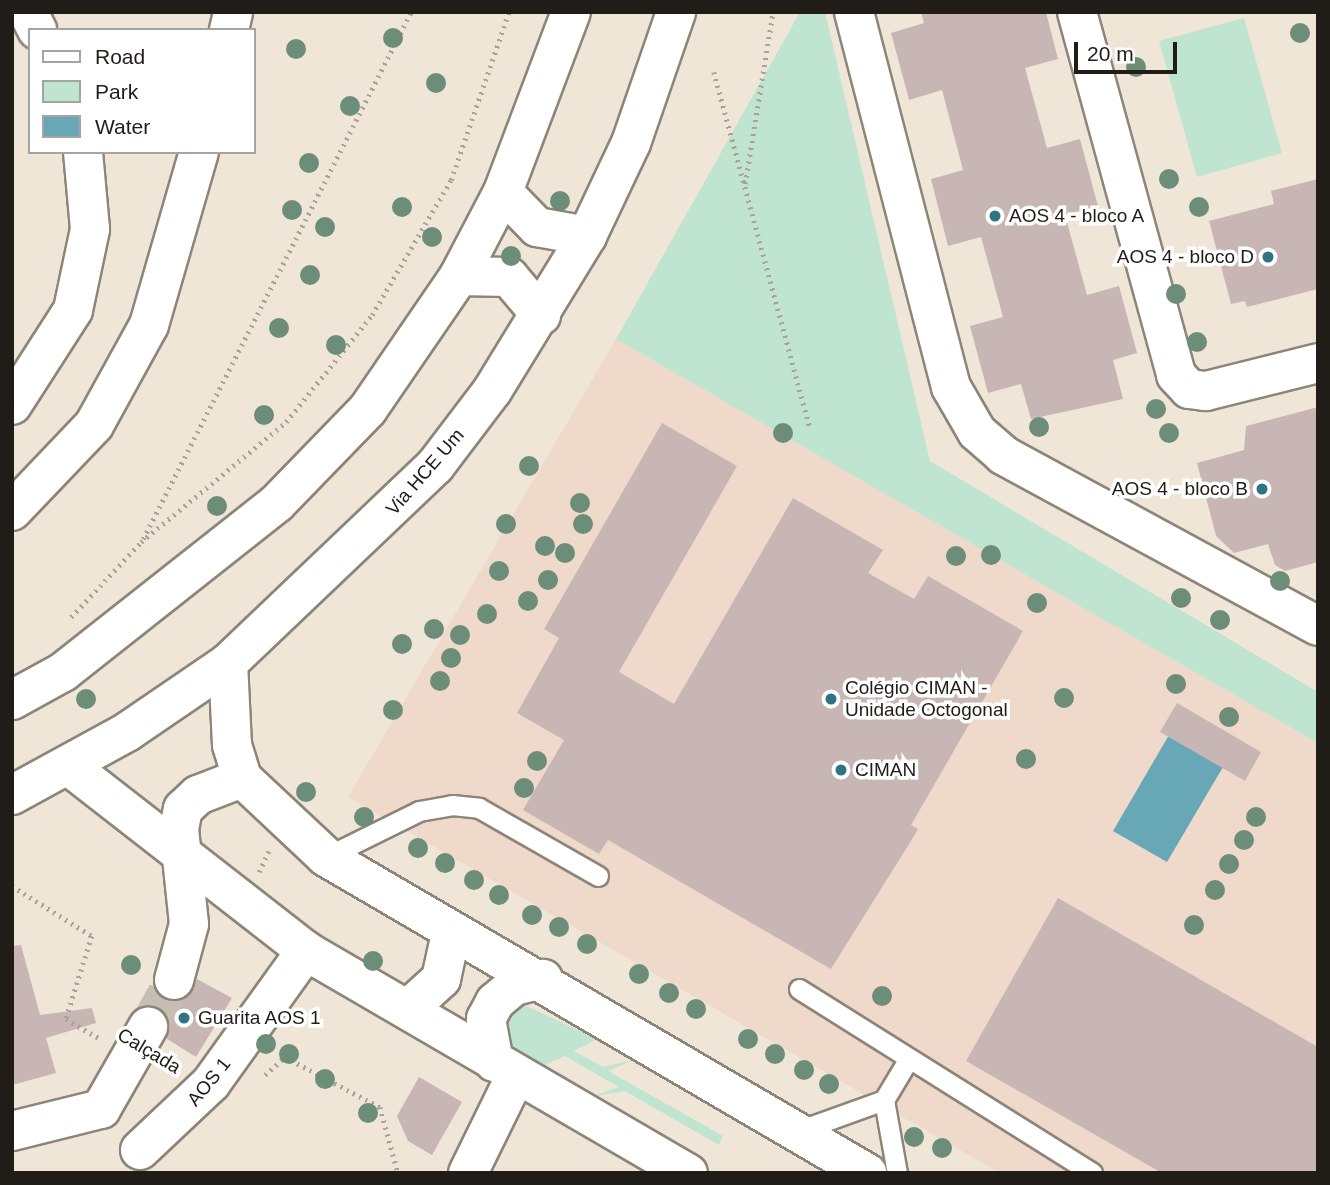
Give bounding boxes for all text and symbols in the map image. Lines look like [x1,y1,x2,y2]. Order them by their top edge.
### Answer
legend [28,28,256,154]
scale bar [1078,28,1181,72]
text: 20 m [1087,42,1134,65]
text: Road [95,45,145,68]
text: Park [95,80,138,103]
text: Water [95,115,150,138]
place label: AOS 4 - bloco A [1009,205,1145,227]
marker: AOS 4 - bloco A [987,208,1003,224]
place label: AOS 4 - bloco D [1117,246,1254,268]
marker: AOS 4 - bloco D [1260,249,1276,265]
street label: Via HCE Um [381,424,469,520]
place label: AOS 4 - bloco B [1112,478,1248,500]
marker: AOS 4 - bloco B [1254,481,1270,497]
place label: Colégio CIMAN - Unidade Octogonal [845,677,1008,721]
marker: Colégio CIMAN - Unidade Octogonal [823,691,839,707]
place label: CIMAN [855,759,916,781]
marker: CIMAN [833,762,849,778]
place label: Guarita AOS 1 [198,1007,322,1029]
marker: Guarita AOS 1 [176,1010,192,1026]
street label: Calçada [113,1023,185,1079]
street label: AOS 1 [183,1053,235,1111]

